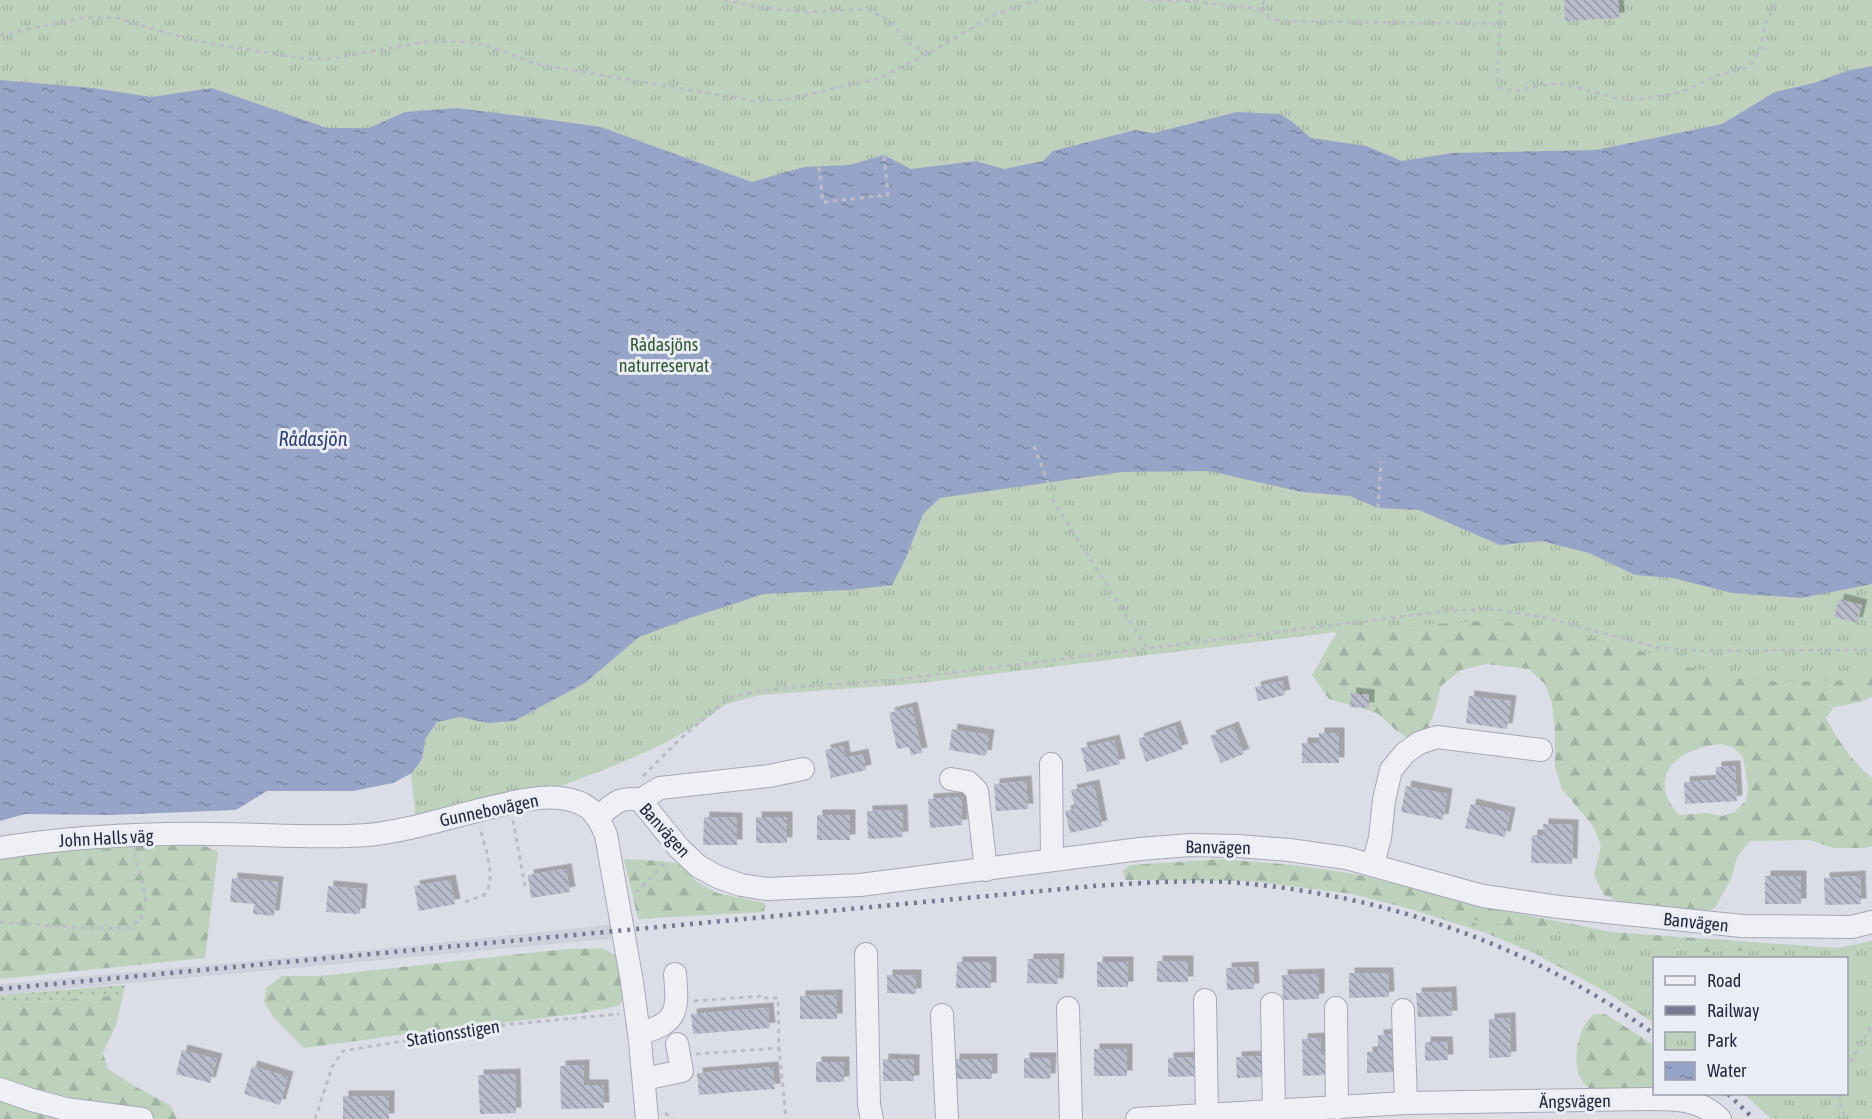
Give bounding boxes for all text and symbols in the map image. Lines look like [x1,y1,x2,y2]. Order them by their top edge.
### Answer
park label: Rådasjöns naturreservat [619,334,709,376]
water label: Rådasjön [279,427,348,450]
street label: Gunnebovägen [438,789,540,831]
street label: Banvägen [635,799,695,861]
street label: John Halls väg [58,825,154,851]
street label: Banvägen [1185,836,1251,858]
street label: Banvägen [1662,908,1730,936]
legend [1653,957,1848,1095]
text: Road [1707,970,1741,991]
text: Railway [1707,1000,1759,1021]
street label: Stationsstigen [405,1015,501,1051]
text: Park [1707,1030,1737,1051]
text: Water [1707,1060,1747,1081]
street label: Ängsvägen [1539,1090,1611,1112]

